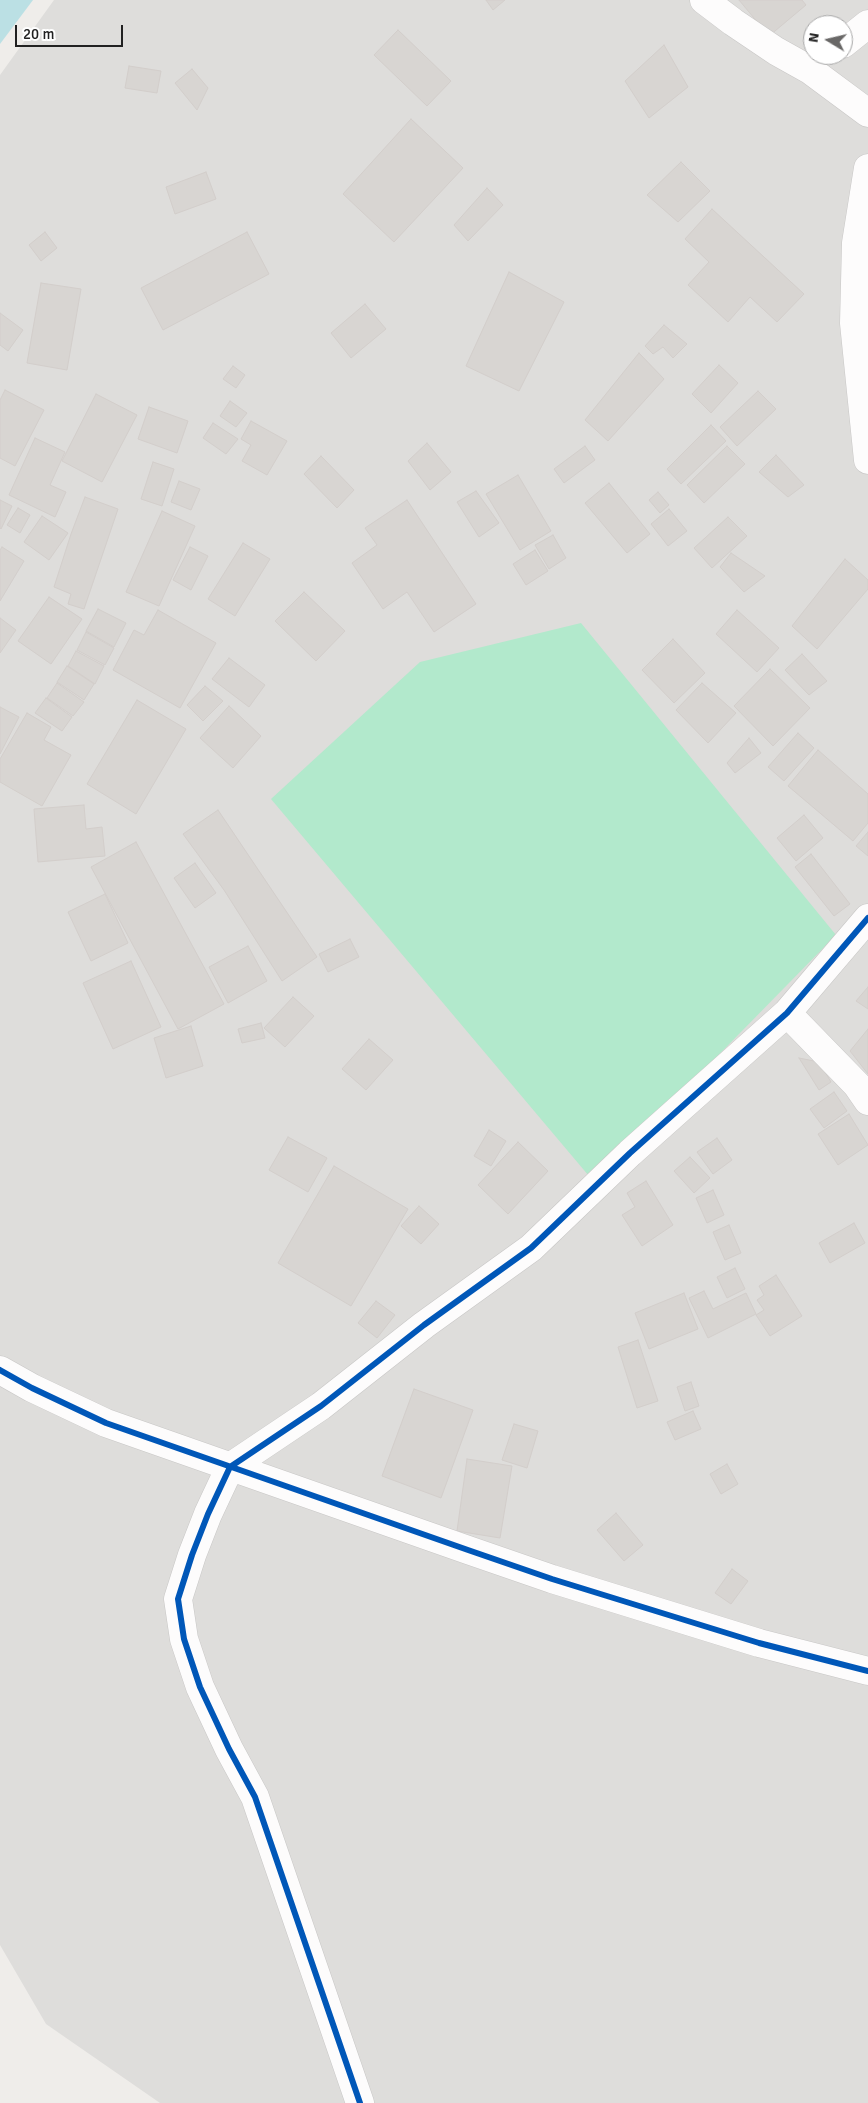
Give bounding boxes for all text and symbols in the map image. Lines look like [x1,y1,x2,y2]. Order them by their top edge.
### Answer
scale bar [18,15,125,47]
north arrow [803,15,853,65]
text: 20 m [23,25,54,43]
text: N [805,32,823,44]

